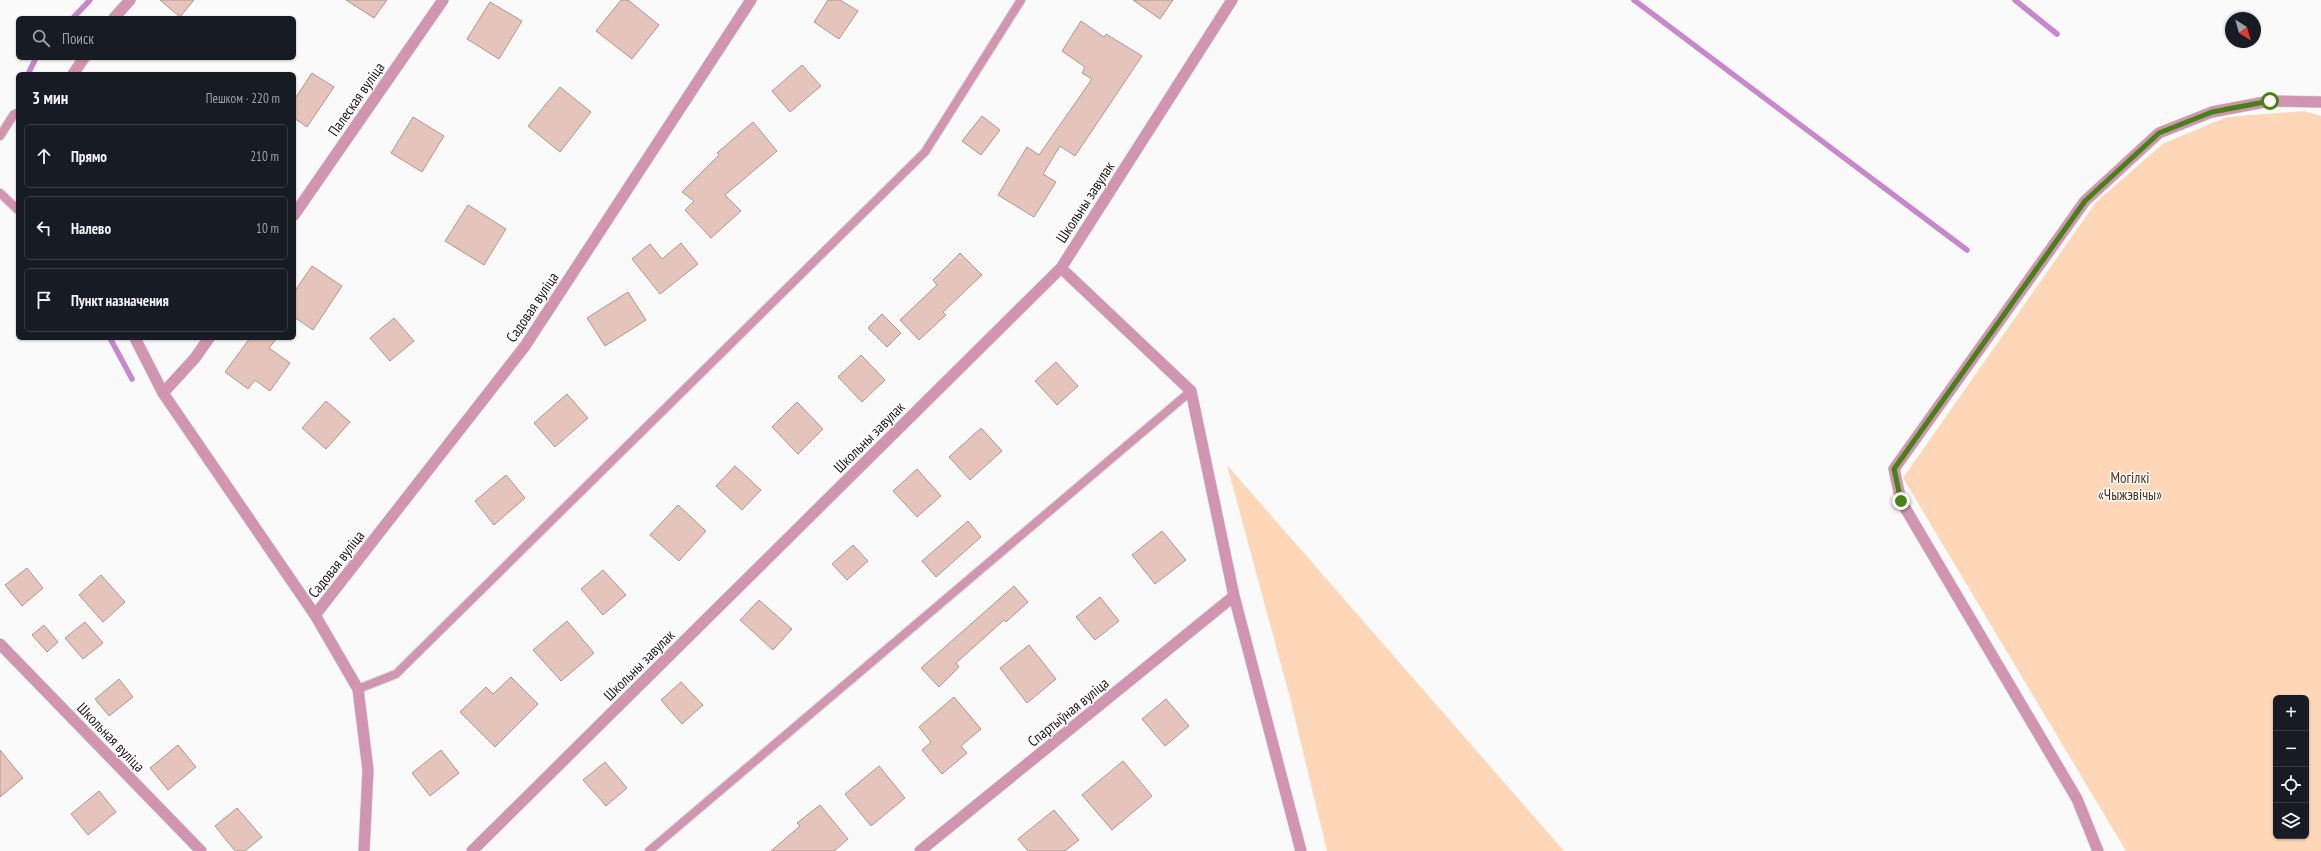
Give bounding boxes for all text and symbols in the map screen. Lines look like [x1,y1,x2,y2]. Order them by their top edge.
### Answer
north arrow [2225,12,2261,48]
search box [16,16,296,60]
icon: search [30,27,52,49]
text: Поиск [62,29,94,48]
street label: Палеская вуліца [324,58,388,140]
text: 3 мин [32,87,68,109]
text: Пешком · 220 m [206,90,280,107]
route start [2261,92,2279,110]
icon: ahead [33,145,55,167]
text: Прямо [71,147,107,166]
text: 210 m [250,148,279,165]
street label: Школьны завулак [1052,158,1118,246]
icon: left [33,217,55,239]
text: Налево [71,219,111,238]
text: 10 m [256,220,279,237]
street label: Садовая вуліца [502,268,562,346]
icon: arrive [33,289,55,311]
text: Пункт назначения [71,291,169,310]
street label: Школьны завулак [829,397,909,477]
park label: Могілкі «Чыжэвічы» [2098,468,2162,504]
route end [1892,492,1910,510]
street label: Садовая вуліца [304,526,368,602]
street label: Школьны завулак [599,625,679,705]
street label: Спартыўная вуліца [1023,673,1113,751]
map controls [2273,695,2309,839]
button: + [2273,695,2309,731]
street label: Школьная вуліца [73,698,149,776]
button: − [2273,731,2309,767]
button: locate [2273,767,2309,803]
button: layers [2273,803,2309,839]

